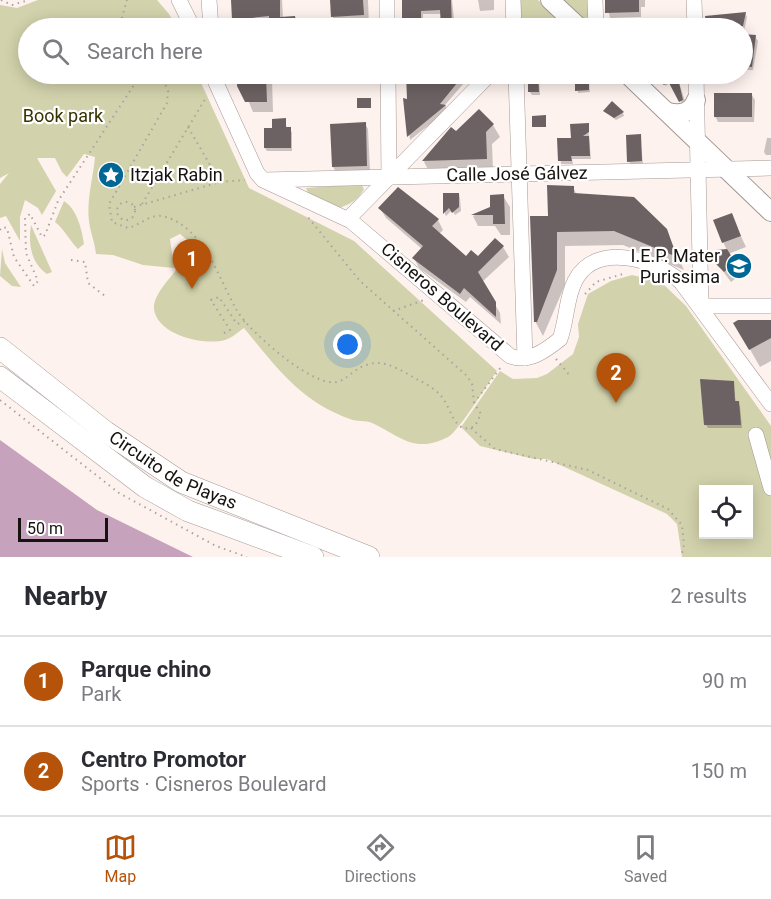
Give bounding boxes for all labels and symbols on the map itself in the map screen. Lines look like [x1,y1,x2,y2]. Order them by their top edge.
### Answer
park label: Book park [23,105,104,126]
place icon: Itzjak Rabin [96,160,126,190]
street label: Calle José Gálvez [446,162,588,185]
place label: Itzjak Rabin [130,164,223,185]
street label: Cisneros Boulevard [377,238,508,355]
pin: 1 [172,240,212,289]
place label: I.E.P. Mater Purissima [631,245,720,287]
school or university icon: I.E.P. Mater Purissima [724,251,754,281]
your location [333,330,362,359]
pin: 2 [596,354,636,403]
street label: Circuito de Playas [106,426,240,513]
scale bar [18,515,108,542]

